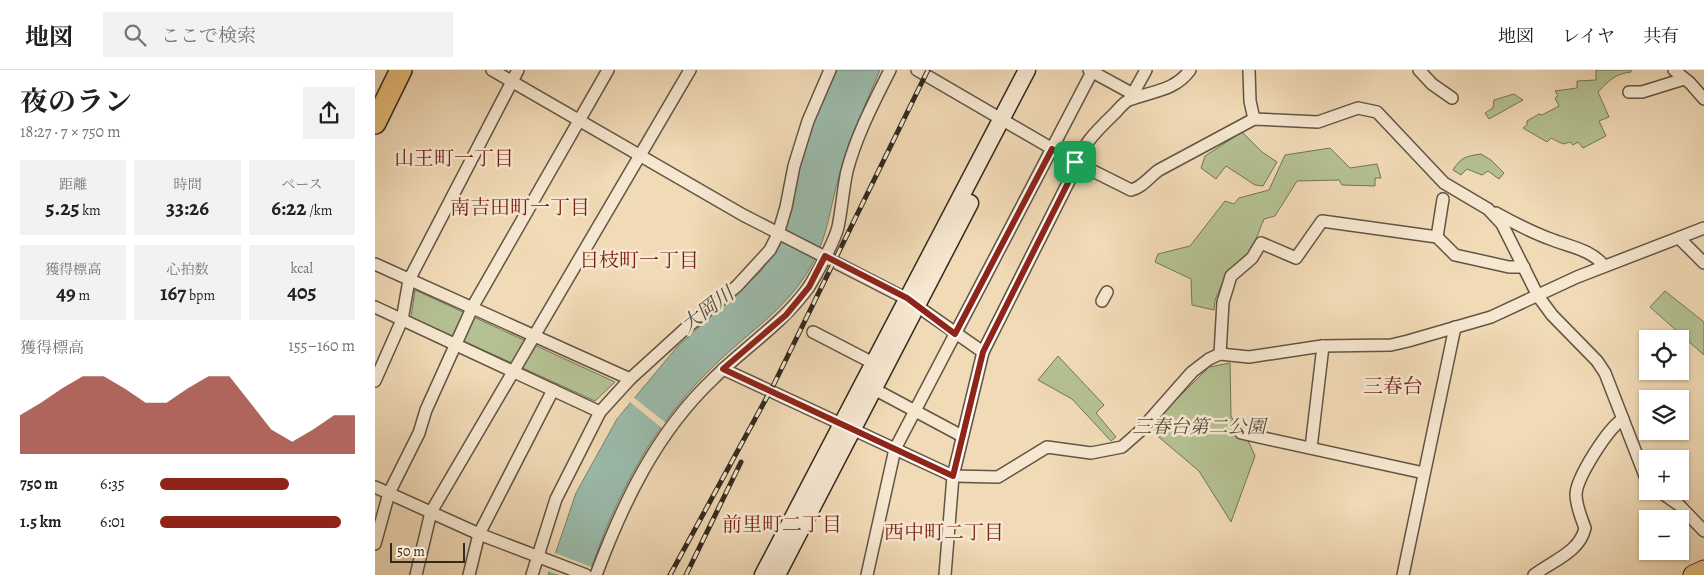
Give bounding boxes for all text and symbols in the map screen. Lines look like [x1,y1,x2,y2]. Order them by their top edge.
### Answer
search box [103,12,453,57]
text: 地図 [25,21,73,53]
icon: search [121,21,149,49]
text: ここで検索 [161,23,256,49]
text: 地図 [1498,24,1534,48]
text: レイヤ [1562,24,1615,48]
text: 共有 [1643,24,1679,48]
text: 夜のラン [20,83,132,121]
button: share [303,87,355,139]
text: 18:27 · 7 × 750 m [20,121,121,143]
pin [1054,141,1096,183]
district label: 山王町一丁目 [394,145,514,172]
icon: arrive [1061,148,1089,176]
text: 距離 [59,175,87,194]
text: 時間 [173,175,201,194]
text: ペース [281,175,322,194]
text: 5.25 [46,194,79,222]
text: 33:26 [166,194,209,222]
text: 6:22 [271,194,306,222]
district label: 南吉田町一丁目 [450,194,590,221]
text: km [79,201,101,220]
text: /km [306,201,332,220]
district label: 日枝町一丁目 [579,247,699,274]
text: kcal [291,259,313,278]
text: 獲得標高 [45,260,101,279]
text: 心拍数 [166,260,208,279]
text: 405 [287,278,317,306]
text: 49 [56,279,76,307]
text: 167 [160,279,186,307]
water label: 大岡川 [675,279,741,338]
text: m [76,286,90,305]
text: bpm [186,286,215,305]
map controls [1639,330,1689,560]
button: locate [1639,330,1689,380]
text: 155–160 m [288,335,355,357]
text: 獲得標高 [20,337,84,359]
district label: 三春台 [1363,373,1423,400]
button: layers [1639,390,1689,440]
park label: 三春台第二公園 [1132,414,1268,440]
button: + [1639,450,1689,500]
text: 750 m [20,473,58,495]
text: 6:35 [100,473,125,495]
button: − [1639,510,1689,560]
text: 1.5 km [20,511,61,533]
text: 6:01 [100,511,125,533]
district label: 前里町二丁目 [722,511,842,538]
district label: 西中町二丁目 [884,519,1004,546]
scale bar [390,540,465,563]
text: 50 m [397,542,425,561]

